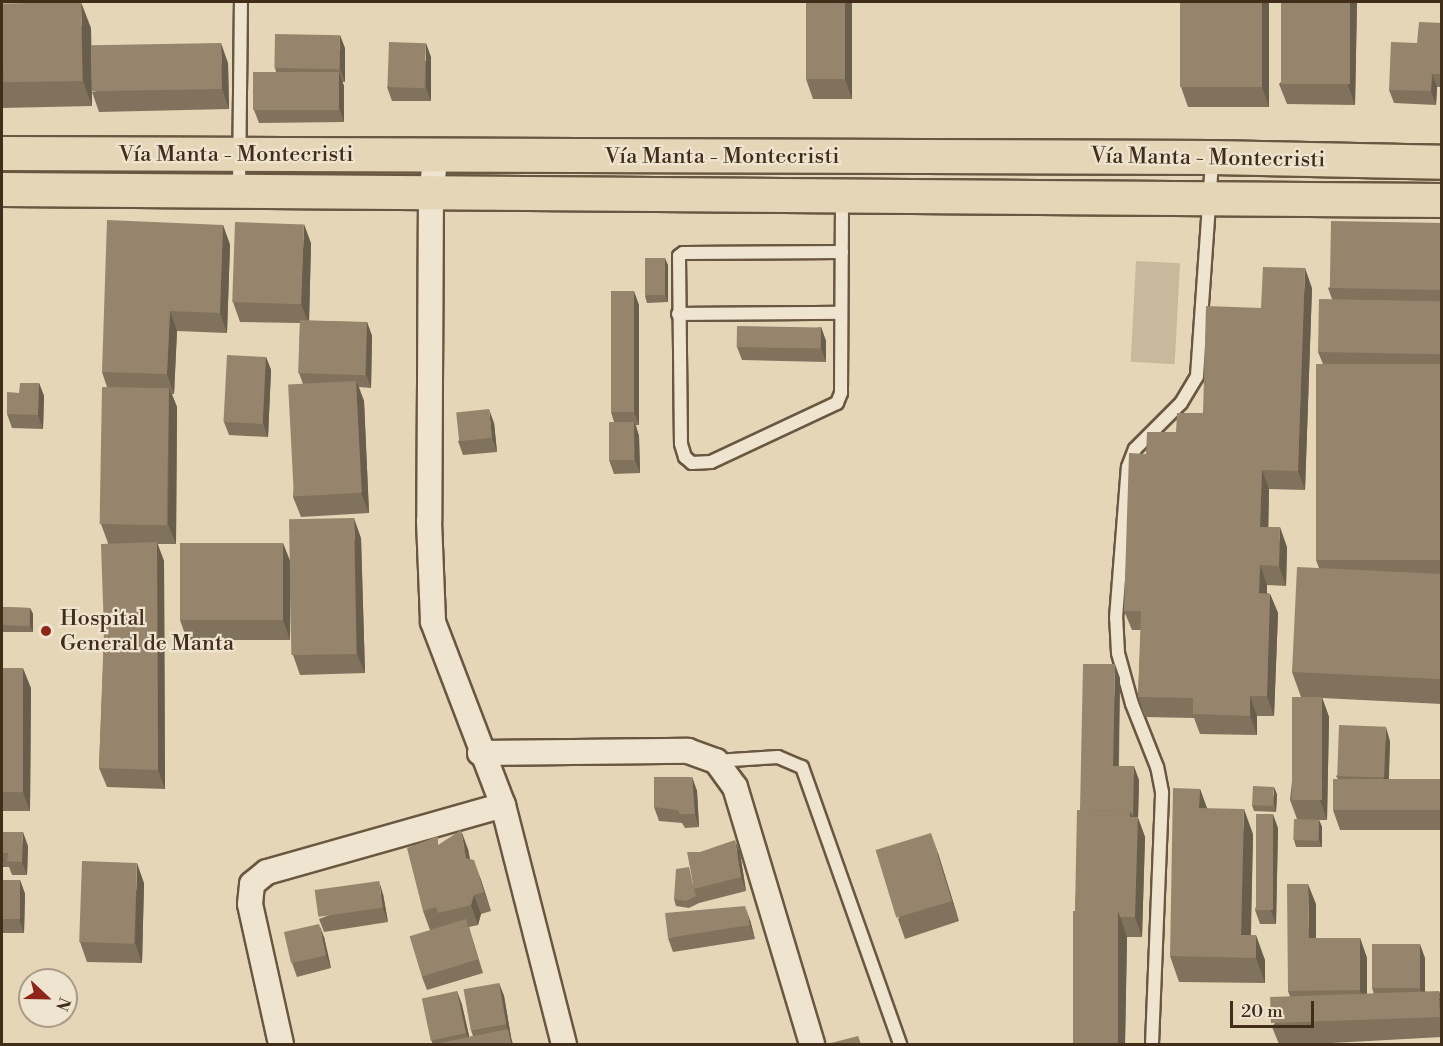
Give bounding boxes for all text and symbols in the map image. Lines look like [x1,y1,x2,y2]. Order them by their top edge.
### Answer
street label: Vía Manta - Montecristi [119,142,353,168]
street label: Vía Manta - Montecristi [1090,143,1326,173]
street label: Vía Manta - Montecristi [605,144,839,170]
place label: Hospital General de Manta [60,605,234,656]
marker: Hospital General de Manta [37,622,55,640]
north arrow [18,968,78,1028]
scale bar [1233,989,1317,1027]
text: N [51,994,74,1014]
text: 20 m [1241,1000,1283,1023]

